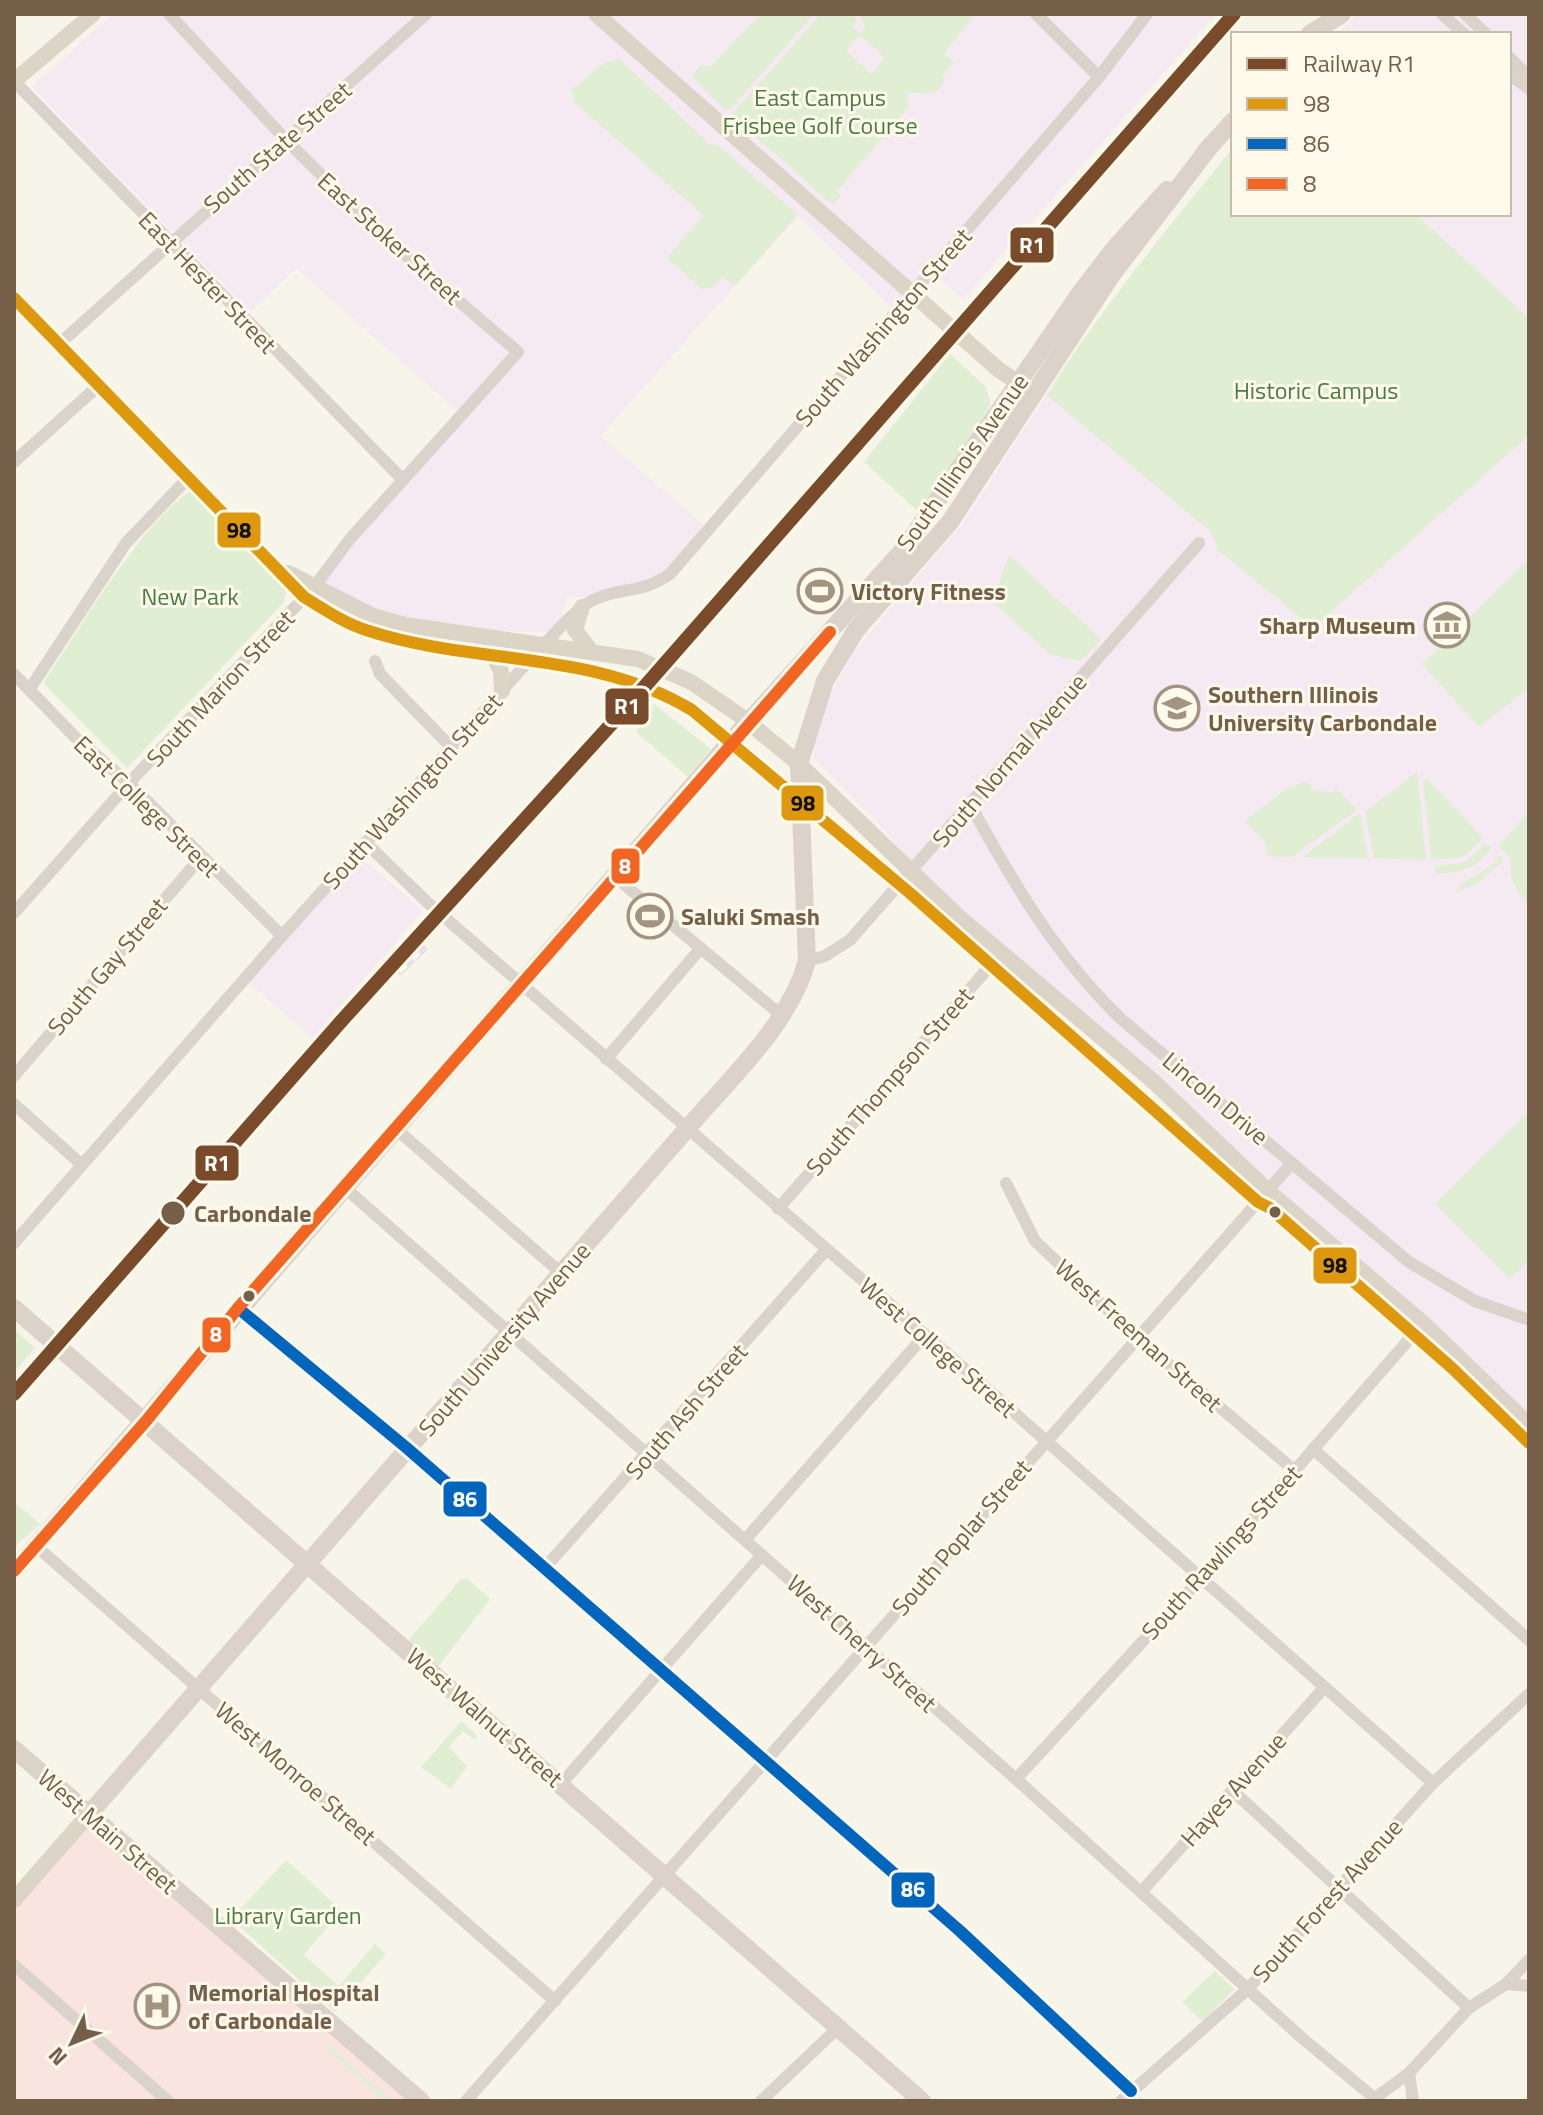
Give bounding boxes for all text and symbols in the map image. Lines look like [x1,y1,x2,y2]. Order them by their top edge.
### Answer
legend [1231,32,1511,216]
text: Railway R1 [1303,45,1416,81]
street label: South State Street [195,72,359,222]
park label: East Campus Frisbee Golf Course [722,79,918,143]
text: 98 [1303,85,1330,121]
text: 86 [1303,125,1330,161]
street label: East Stoker Street [310,163,470,313]
text: 8 [1303,165,1316,201]
street label: East Hester Street [131,203,286,362]
street label: South Washington Street [786,219,980,435]
line badge: R1 [1009,226,1055,264]
text: R1 [1019,228,1045,262]
street label: South Illinois Avenue [887,366,1037,558]
park label: Historic Campus [1234,372,1398,408]
line badge: 98 [216,511,262,549]
text: 98 [227,513,251,547]
sports icon: Victory Fitness [796,567,844,615]
place label: Victory Fitness [851,573,1006,609]
park label: New Park [141,578,239,614]
street label: South Marion Street [137,601,303,775]
museum icon: Sharp Museum [1423,601,1471,649]
place label: Sharp Museum [1259,607,1416,643]
street label: South Normal Avenue [923,665,1095,855]
place label: Southern Illinois University Carbondale [1208,676,1437,740]
street label: South Washington Street [314,684,511,897]
school or university icon: Southern Illinois University Carbondale [1153,684,1201,732]
line badge: R1 [604,687,650,726]
text: R1 [614,689,640,723]
street label: East College Street [66,727,228,885]
line badge: 98 [780,784,825,822]
text: 98 [791,786,815,820]
line badge: 8 [610,847,641,885]
text: 8 [619,849,631,883]
street label: South Gay Street [38,889,176,1043]
sports icon: Saluki Smash [626,892,674,940]
place label: Saluki Smash [681,898,820,934]
street label: South Thompson Street [797,978,982,1183]
street label: Lincoln Drive [1155,1043,1277,1153]
line badge: R1 [194,1144,240,1182]
text: R1 [204,1146,230,1180]
place label: Carbondale [194,1195,311,1231]
marker: Carbondale [159,1199,187,1227]
unlabelled marker [1267,1204,1283,1220]
street label: South University Avenue [409,1234,599,1444]
line badge: 98 [1312,1246,1358,1285]
text: 98 [1323,1248,1347,1282]
street label: West Freeman Street [1047,1250,1231,1420]
street label: West College Street [851,1268,1025,1426]
unlabelled marker [241,1288,257,1304]
line badge: 8 [201,1316,232,1354]
text: 8 [210,1317,222,1351]
street label: South Ash Street [616,1334,756,1487]
street label: South Poplar Street [883,1450,1040,1623]
street label: South Rawlings Street [1133,1456,1310,1647]
line badge: 86 [442,1480,488,1518]
text: 86 [453,1482,477,1516]
street label: West Cherry Street [779,1566,946,1721]
street label: West Walnut Street [399,1639,572,1796]
street label: West Monroe Street [207,1693,385,1854]
street label: Hayes Avenue [1172,1724,1294,1854]
street label: West Main Street [30,1760,186,1902]
street label: South Forest Avenue [1243,1810,1411,1990]
line badge: 86 [890,1871,936,1909]
text: 86 [901,1872,925,1906]
park label: Library Garden [214,1897,362,1933]
place label: Memorial Hospital of Carbondale [188,1974,380,2038]
hospital icon: Memorial Hospital of Carbondale [133,1982,181,2030]
north arrow [32,2003,112,2083]
text: N [40,2039,75,2074]

